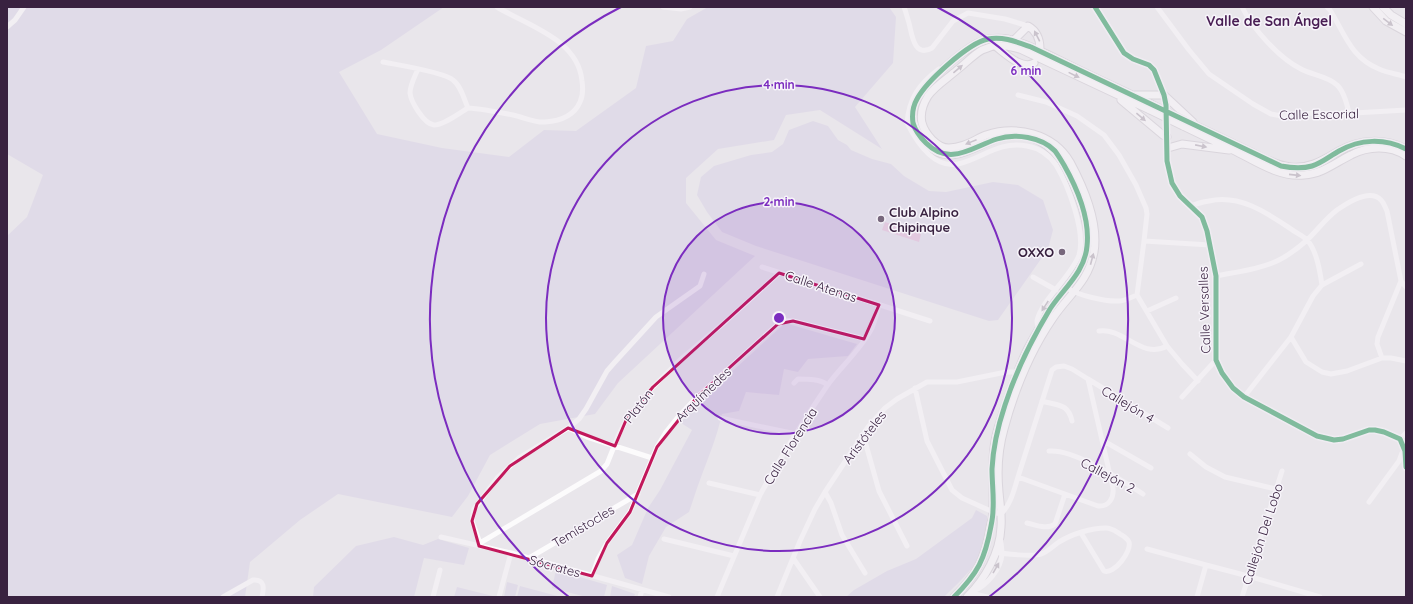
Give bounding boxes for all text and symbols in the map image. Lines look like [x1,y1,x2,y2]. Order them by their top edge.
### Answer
district label: Valle de San Ángel [1206,12,1332,30]
one-way arrow [1382,18,1393,26]
one-way arrow [1034,30,1040,42]
text: 6 min [1010,63,1042,78]
one-way arrow [953,65,964,74]
one-way arrow [1069,72,1080,78]
text: 4 min [763,77,795,92]
street label: Calle Escorial [1279,105,1359,123]
one-way arrow [1135,112,1146,121]
one-way arrow [965,139,976,145]
one-way arrow [1195,143,1207,149]
one-way arrow [1289,171,1301,178]
text: 2 min [763,194,795,209]
place label: Club Alpino Chipinque [889,204,959,235]
marker: Club Alpino Chipinque [876,214,886,224]
place label: OXXO [1018,244,1054,260]
marker: OXXO [1057,247,1067,257]
one-way arrow [1089,253,1095,265]
street label: Calle Versalles [1194,266,1214,354]
street label: Calle Atenas [783,267,859,305]
one-way arrow [1041,301,1049,311]
centre of rings [772,311,786,325]
street label: Arquímedes [672,363,734,425]
street label: Callejón 4 [1099,382,1157,426]
street label: Platón [620,386,656,426]
street label: Calle Florencia [760,404,820,488]
street label: Aristóteles [839,407,889,467]
street label: Callejón 2 [1078,454,1138,496]
street label: Callejón Del Lobo [1238,481,1286,587]
street label: Temístocles [549,501,617,551]
street label: Sócrates [528,551,582,581]
one-way arrow [993,562,1000,574]

